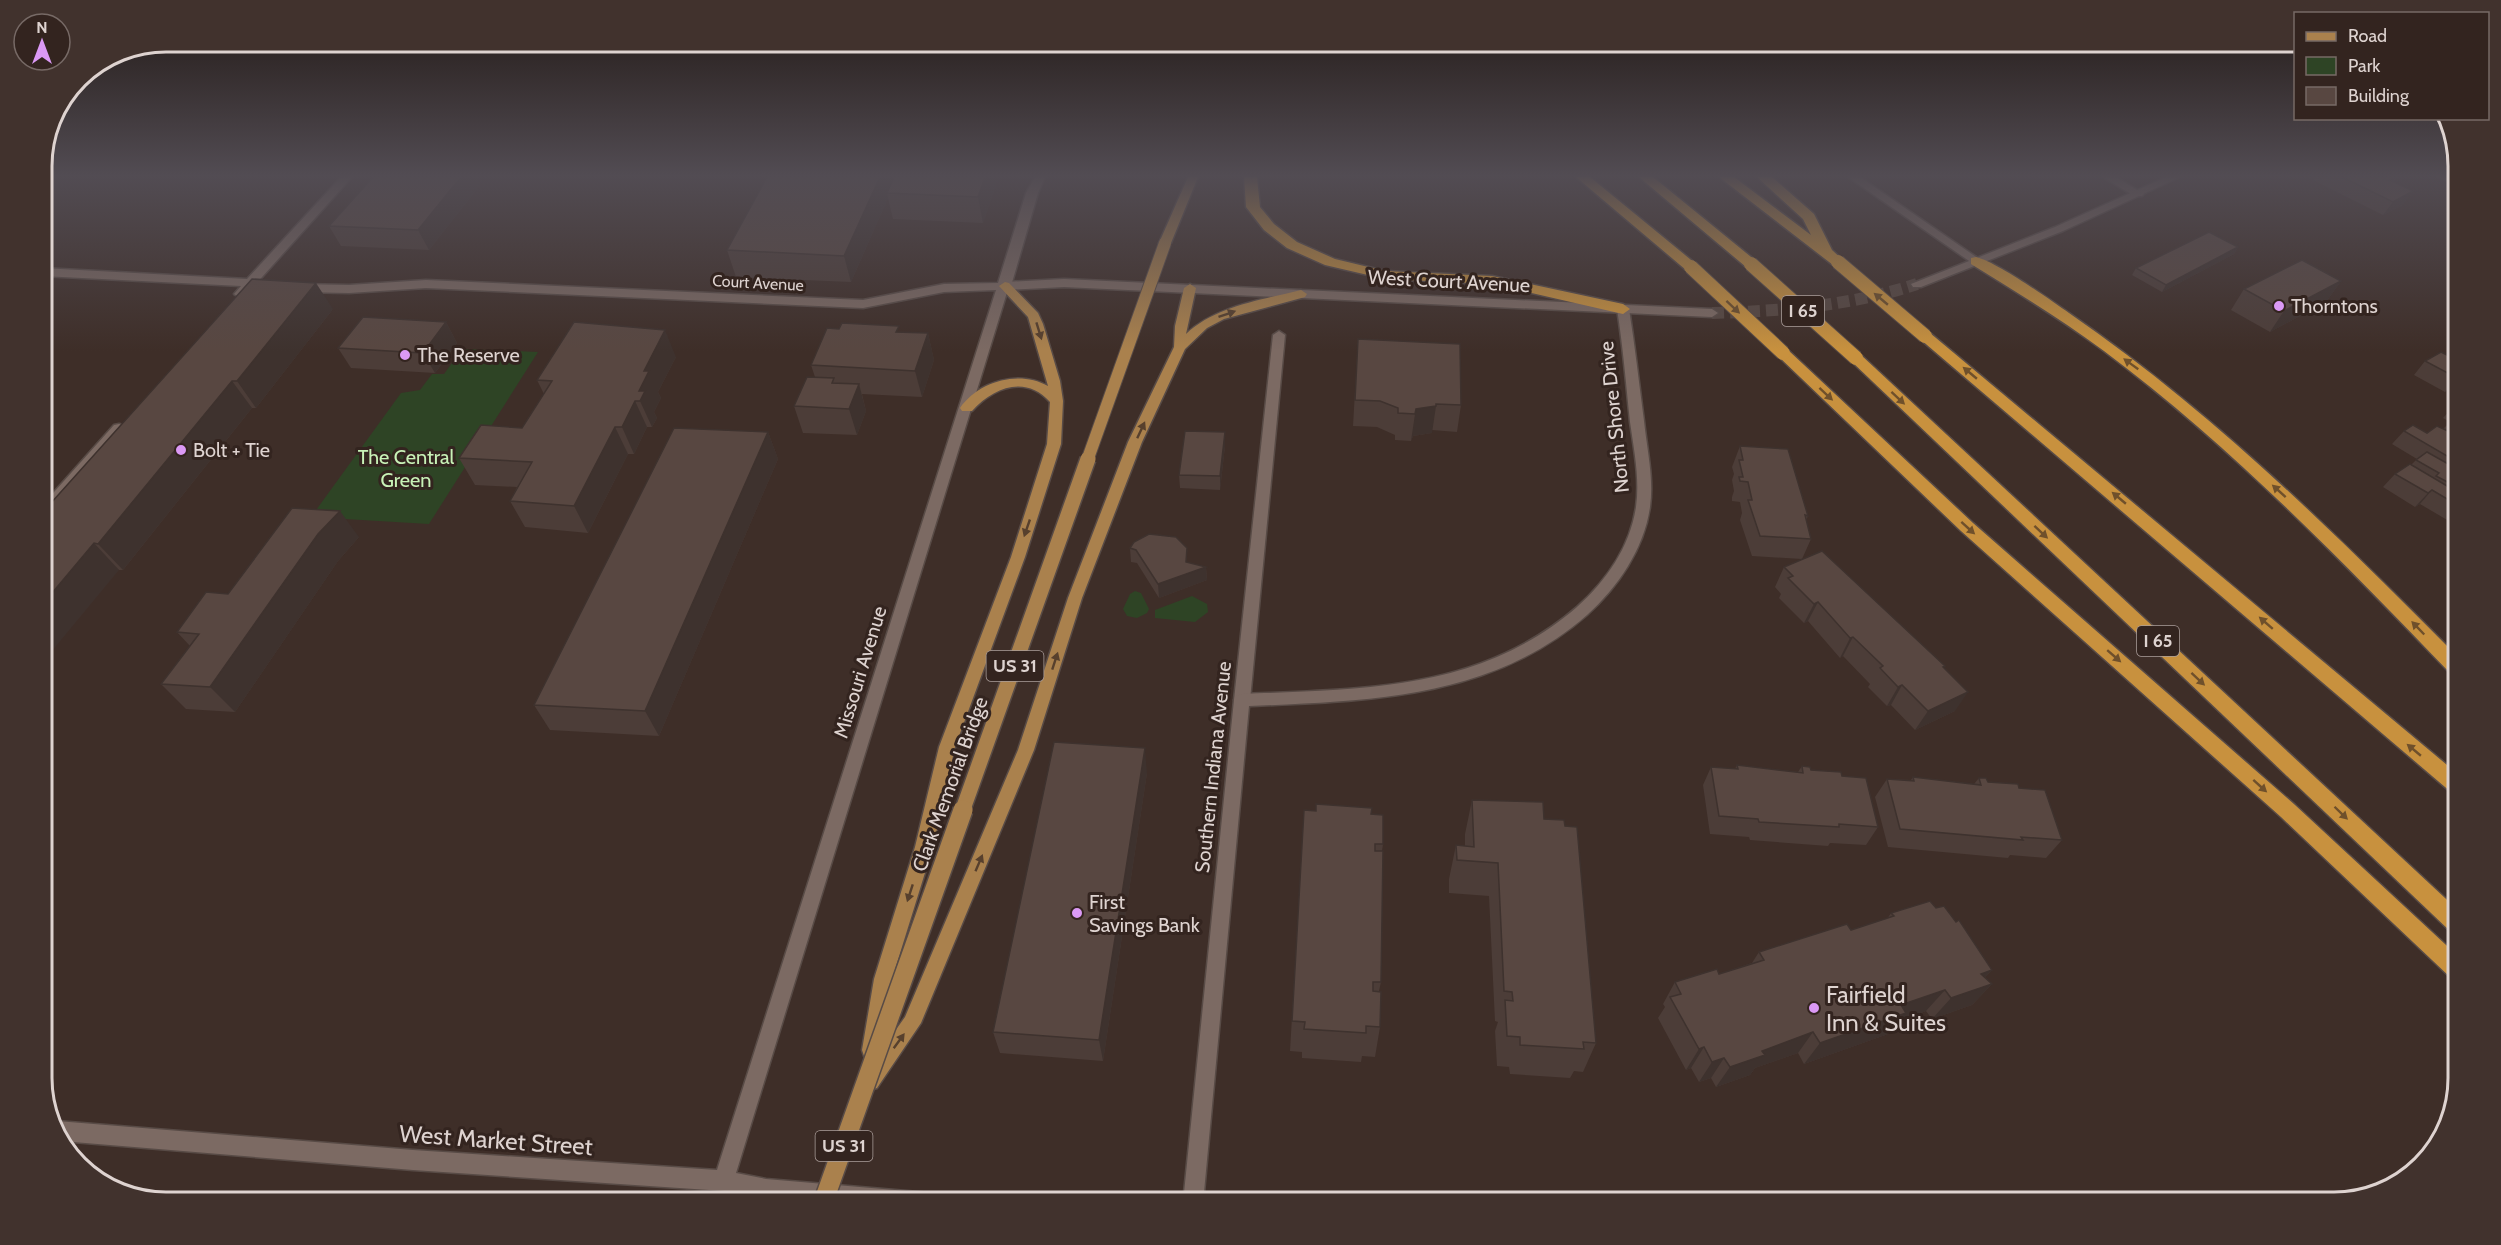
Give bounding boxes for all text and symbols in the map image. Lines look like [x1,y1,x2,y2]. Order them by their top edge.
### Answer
north arrow [12,12,72,72]
legend [2294,12,2489,120]
text: N [36,18,48,37]
text: Road [2348,25,2387,47]
text: Park [2348,55,2381,77]
text: Building [2348,85,2410,107]
street label: West Court Avenue [1367,265,1531,297]
street label: Court Avenue [712,271,804,295]
one-way arrow [1873,292,1889,305]
place label: Thorntons [2291,294,2378,318]
road number: I 65 [1782,296,1824,326]
marker: Thorntons [2272,299,2286,313]
one-way arrow [1726,300,1741,314]
one-way arrow [1218,308,1236,318]
one-way arrow [1035,322,1044,340]
street label: North Shore Drive [1594,340,1634,494]
place label: The Reserve [417,343,520,367]
marker: The Reserve [398,348,412,362]
one-way arrow [2124,358,2140,370]
one-way arrow [1962,367,1978,380]
one-way arrow [1819,386,1833,400]
one-way arrow [1891,391,1906,405]
one-way arrow [1137,421,1146,438]
place label: Bolt + Tie [193,438,270,462]
marker: Bolt + Tie [174,443,188,457]
park label: The Central Green [358,445,455,492]
one-way arrow [2272,485,2287,498]
one-way arrow [2111,492,2127,505]
one-way arrow [1022,519,1032,537]
one-way arrow [1960,521,1975,535]
one-way arrow [2033,524,2047,538]
street label: Missouri Avenue [829,603,891,741]
one-way arrow [2259,617,2274,630]
one-way arrow [2411,620,2425,635]
road number: I 65 [2137,626,2179,656]
one-way arrow [2106,649,2121,662]
road number: US 31 [986,651,1044,681]
one-way arrow [1051,652,1060,670]
street label: Southern Indiana Avenue [1190,660,1236,874]
one-way arrow [2191,672,2206,686]
street label: Clark Memorial Bridge [907,693,993,875]
one-way arrow [2406,743,2422,756]
one-way arrow [2252,779,2267,792]
one-way arrow [2333,805,2347,819]
one-way arrow [974,854,984,872]
one-way arrow [905,884,914,902]
place label: First Savings Bank [1089,890,1200,937]
marker: First Savings Bank [1070,906,1084,920]
place label: Fairfield Inn & Suites [1826,980,1946,1037]
marker: Fairfield Inn & Suites [1807,1001,1821,1015]
one-way arrow [893,1033,905,1049]
street label: West Market Street [398,1119,594,1161]
road number: US 31 [816,1131,872,1161]

